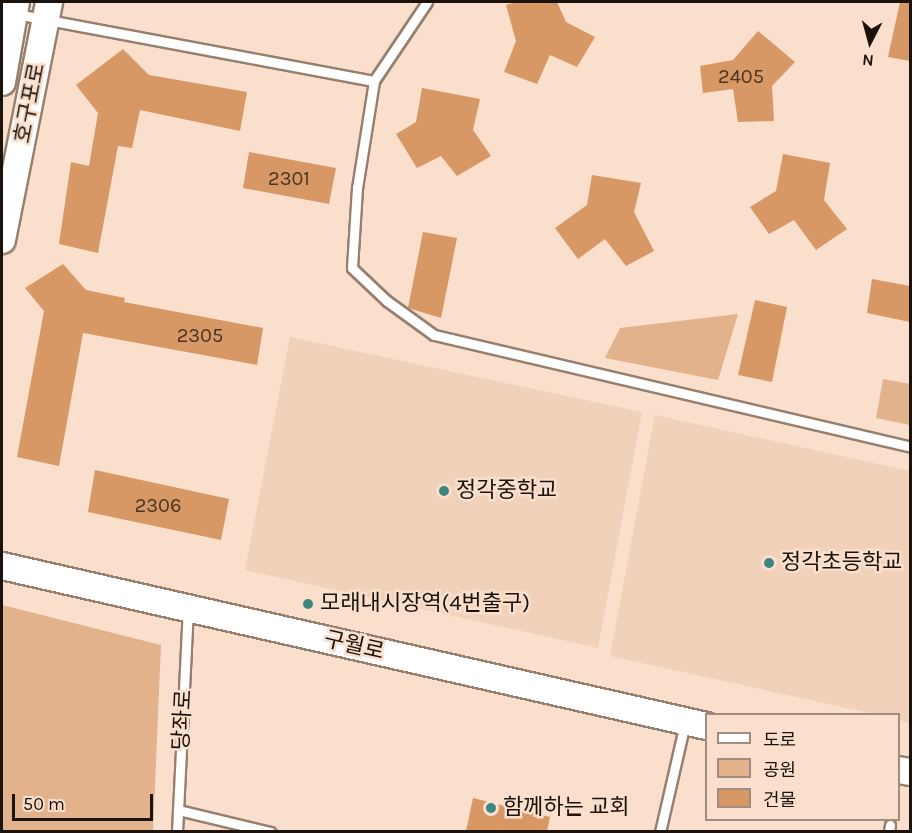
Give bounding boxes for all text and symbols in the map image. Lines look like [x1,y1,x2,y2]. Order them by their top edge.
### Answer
north arrow [840,12,900,72]
text: N [861,50,875,70]
street label: 호구포로 [9,61,51,145]
house number: 2405 [718,64,764,88]
house number: 2301 [268,166,310,190]
house number: 2305 [177,323,223,347]
place label: 정각중학교 [456,478,557,504]
marker: 정각중학교 [437,484,451,498]
house number: 2306 [135,493,181,517]
place label: 정각초등학교 [781,550,902,576]
marker: 정각초등학교 [762,556,776,570]
place label: 모래내시장역(4번출구) [320,591,530,617]
marker: 모래내시장역(4번출구) [301,597,315,611]
street label: 구월로 [321,626,387,666]
street label: 당좌로 [168,689,198,751]
legend [705,713,900,821]
text: 도로 [763,729,796,751]
text: 공원 [763,759,796,781]
scale bar [15,782,156,820]
text: 건물 [763,789,796,811]
text: 50 m [23,793,65,815]
place label: 함께하는 교회 [503,795,630,821]
marker: 함께하는 교회 [484,801,498,815]

